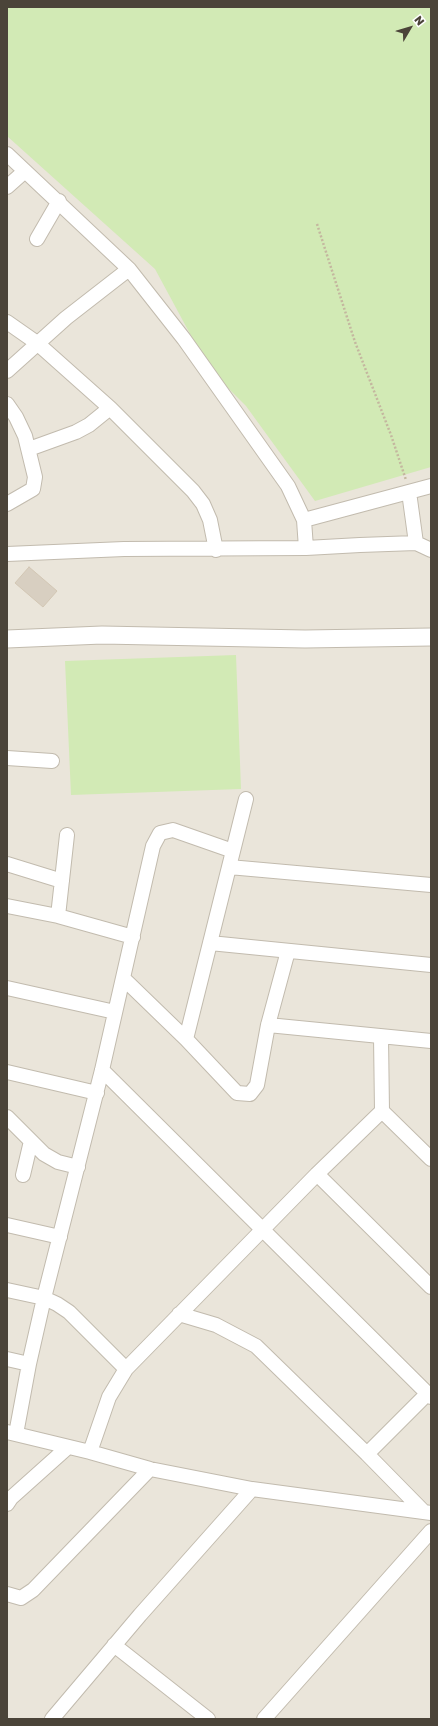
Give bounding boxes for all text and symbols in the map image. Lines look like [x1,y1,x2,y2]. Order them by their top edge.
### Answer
north arrow [390,8,430,48]
text: N [412,13,428,28]

